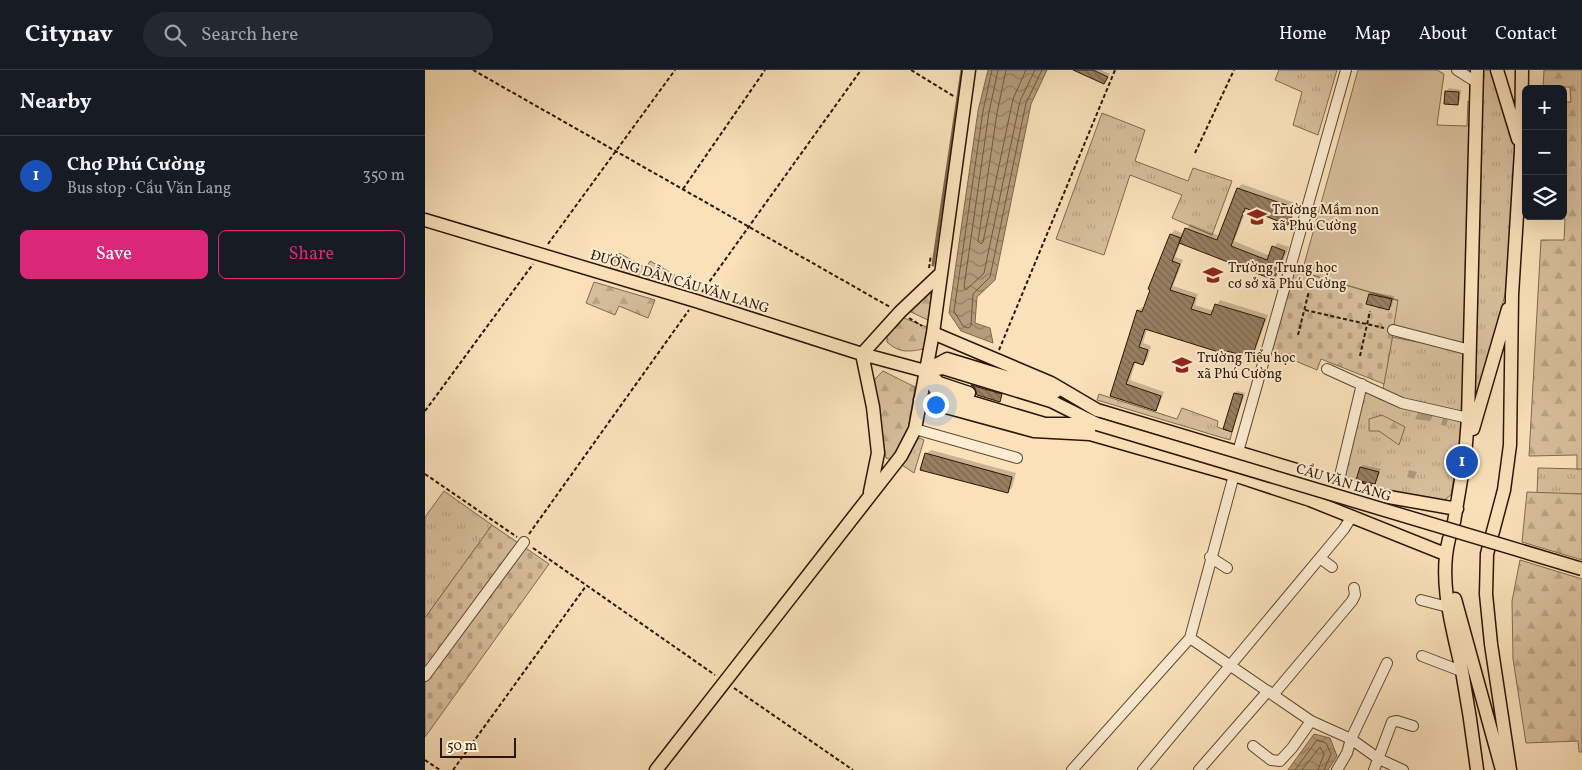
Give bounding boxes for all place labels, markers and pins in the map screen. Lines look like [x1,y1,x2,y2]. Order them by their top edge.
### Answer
place label: Trường Mầm non xã Phú Cường [1272,201,1379,236]
school or university icon: Trường Mầm non xã Phú Cường [1246,206,1268,228]
place label: Trường Trung học cơ sở xã Phú Cường [1228,259,1347,294]
school or university icon: Trường Trung học cơ sở xã Phú Cường [1202,264,1224,286]
place label: Trường Tiểu học xã Phú Cường [1197,349,1296,384]
school or university icon: Trường Tiểu học xã Phú Cường [1171,354,1193,376]
pin: 1 [1446,443,1478,481]

